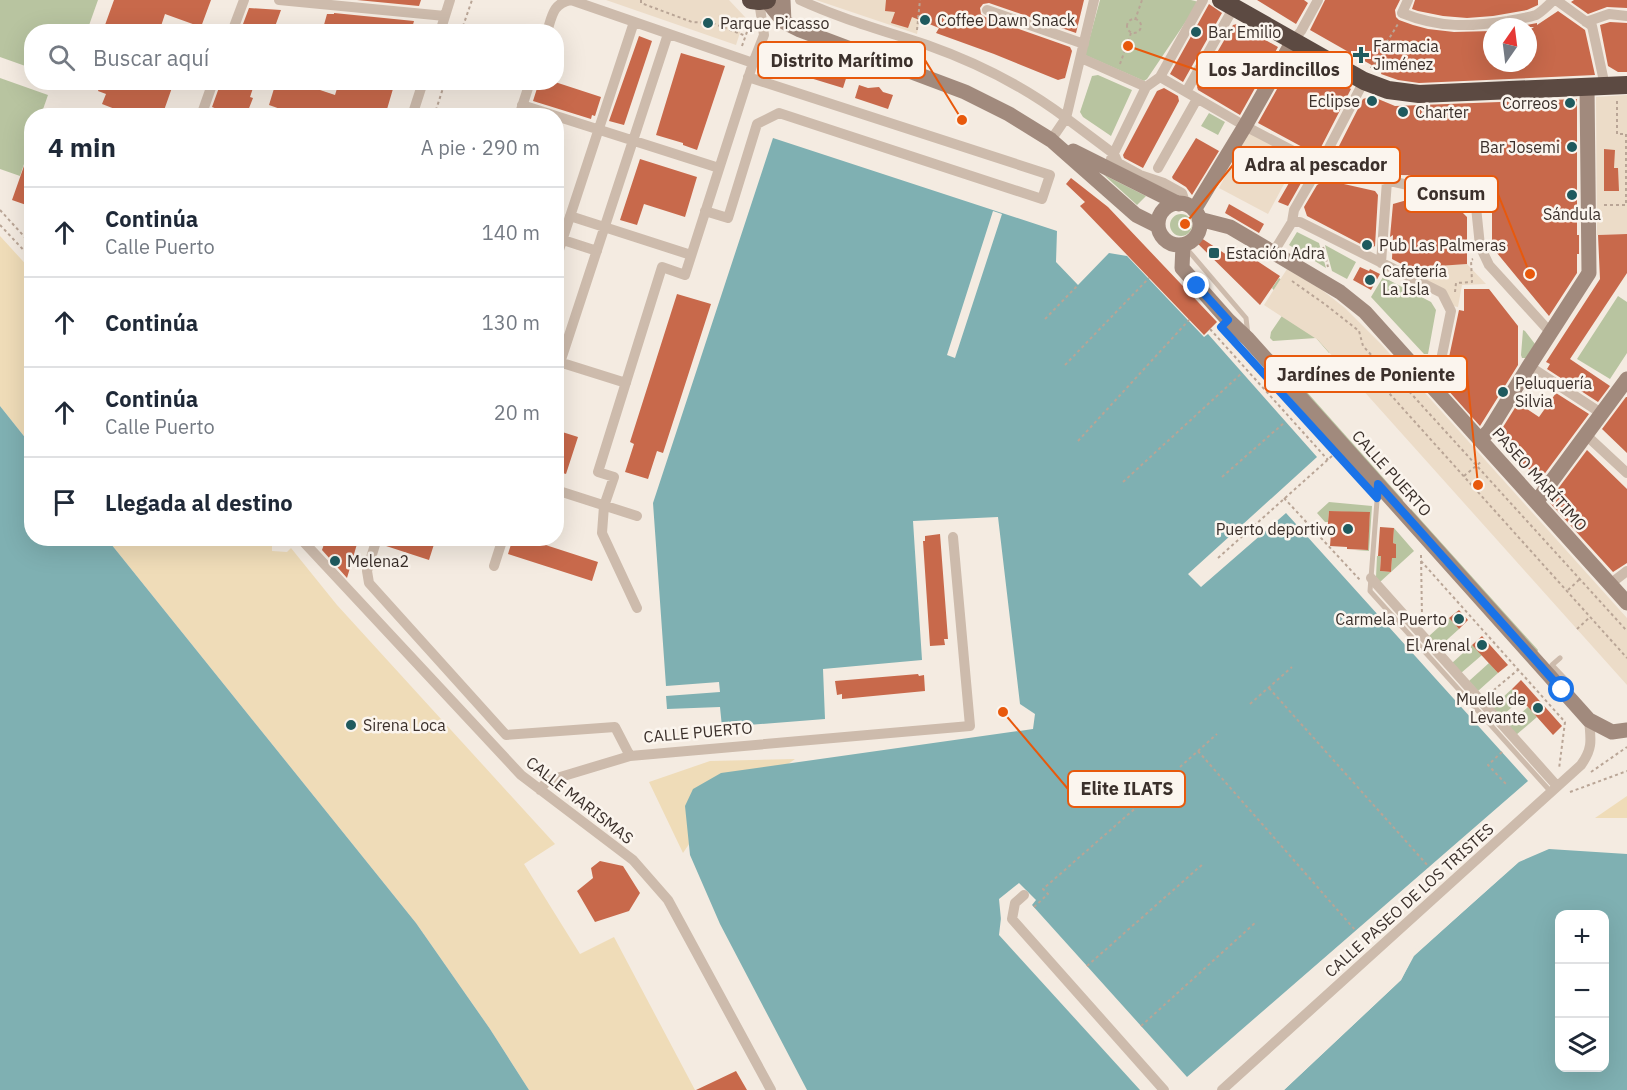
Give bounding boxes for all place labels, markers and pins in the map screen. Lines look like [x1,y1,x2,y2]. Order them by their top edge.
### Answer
place label: Coffee Dawn Snack [937,10,1076,30]
place label: Parque Picasso [720,13,830,33]
marker: Coffee Dawn Snack [918,13,932,27]
marker: Parque Picasso [701,16,715,30]
place label: Bar Emilio [1208,22,1281,42]
marker: Bar Emilio [1189,25,1203,39]
place label: Farmacia Jiménez [1373,36,1439,74]
callout: Distrito Marítimo [758,42,925,78]
marker: Farmacia Jiménez [1354,48,1368,62]
callout: Los Jardincillos [1197,52,1352,88]
place label: Eclipse [1309,91,1360,111]
place label: Correos [1502,93,1558,113]
marker: Eclipse [1365,94,1379,108]
marker: Correos [1563,96,1577,110]
place label: Charter [1415,102,1469,122]
marker: Charter [1396,105,1410,119]
place label: Bar Josemi [1480,137,1560,157]
marker: Bar Josemi [1565,140,1579,154]
callout: Adra al pescador [1233,147,1400,183]
callout: Consum [1405,176,1498,212]
marker: Sándula [1565,188,1579,202]
place label: Sándula [1543,204,1602,224]
place label: Pub Las Palmeras [1379,235,1506,255]
marker: Pub Las Palmeras [1360,238,1374,252]
place label: Estación Adra [1226,243,1325,263]
marker: Estación Adra [1207,246,1221,260]
place label: Cafetería La Isla [1382,261,1448,299]
marker: Cafetería La Isla [1363,273,1377,287]
callout: Jardínes de Poniente [1265,356,1467,392]
place label: Peluquería Silvia [1515,373,1593,411]
marker: Peluquería Silvia [1496,385,1510,399]
place label: Puerto deportivo [1216,519,1336,539]
marker: Puerto deportivo [1341,522,1355,536]
place label: Melena2 [347,551,409,571]
marker: Melena2 [328,554,342,568]
place label: Carmela Puerto [1335,609,1447,629]
marker: Carmela Puerto [1452,612,1466,626]
place label: El Arenal [1406,635,1470,655]
marker: El Arenal [1475,638,1489,652]
place label: Muelle de Levante [1456,689,1526,727]
marker: Muelle de Levante [1531,701,1545,715]
place label: Sirena Loca [363,715,446,735]
marker: Sirena Loca [344,718,358,732]
callout: Elite ILATS [1068,771,1185,807]

